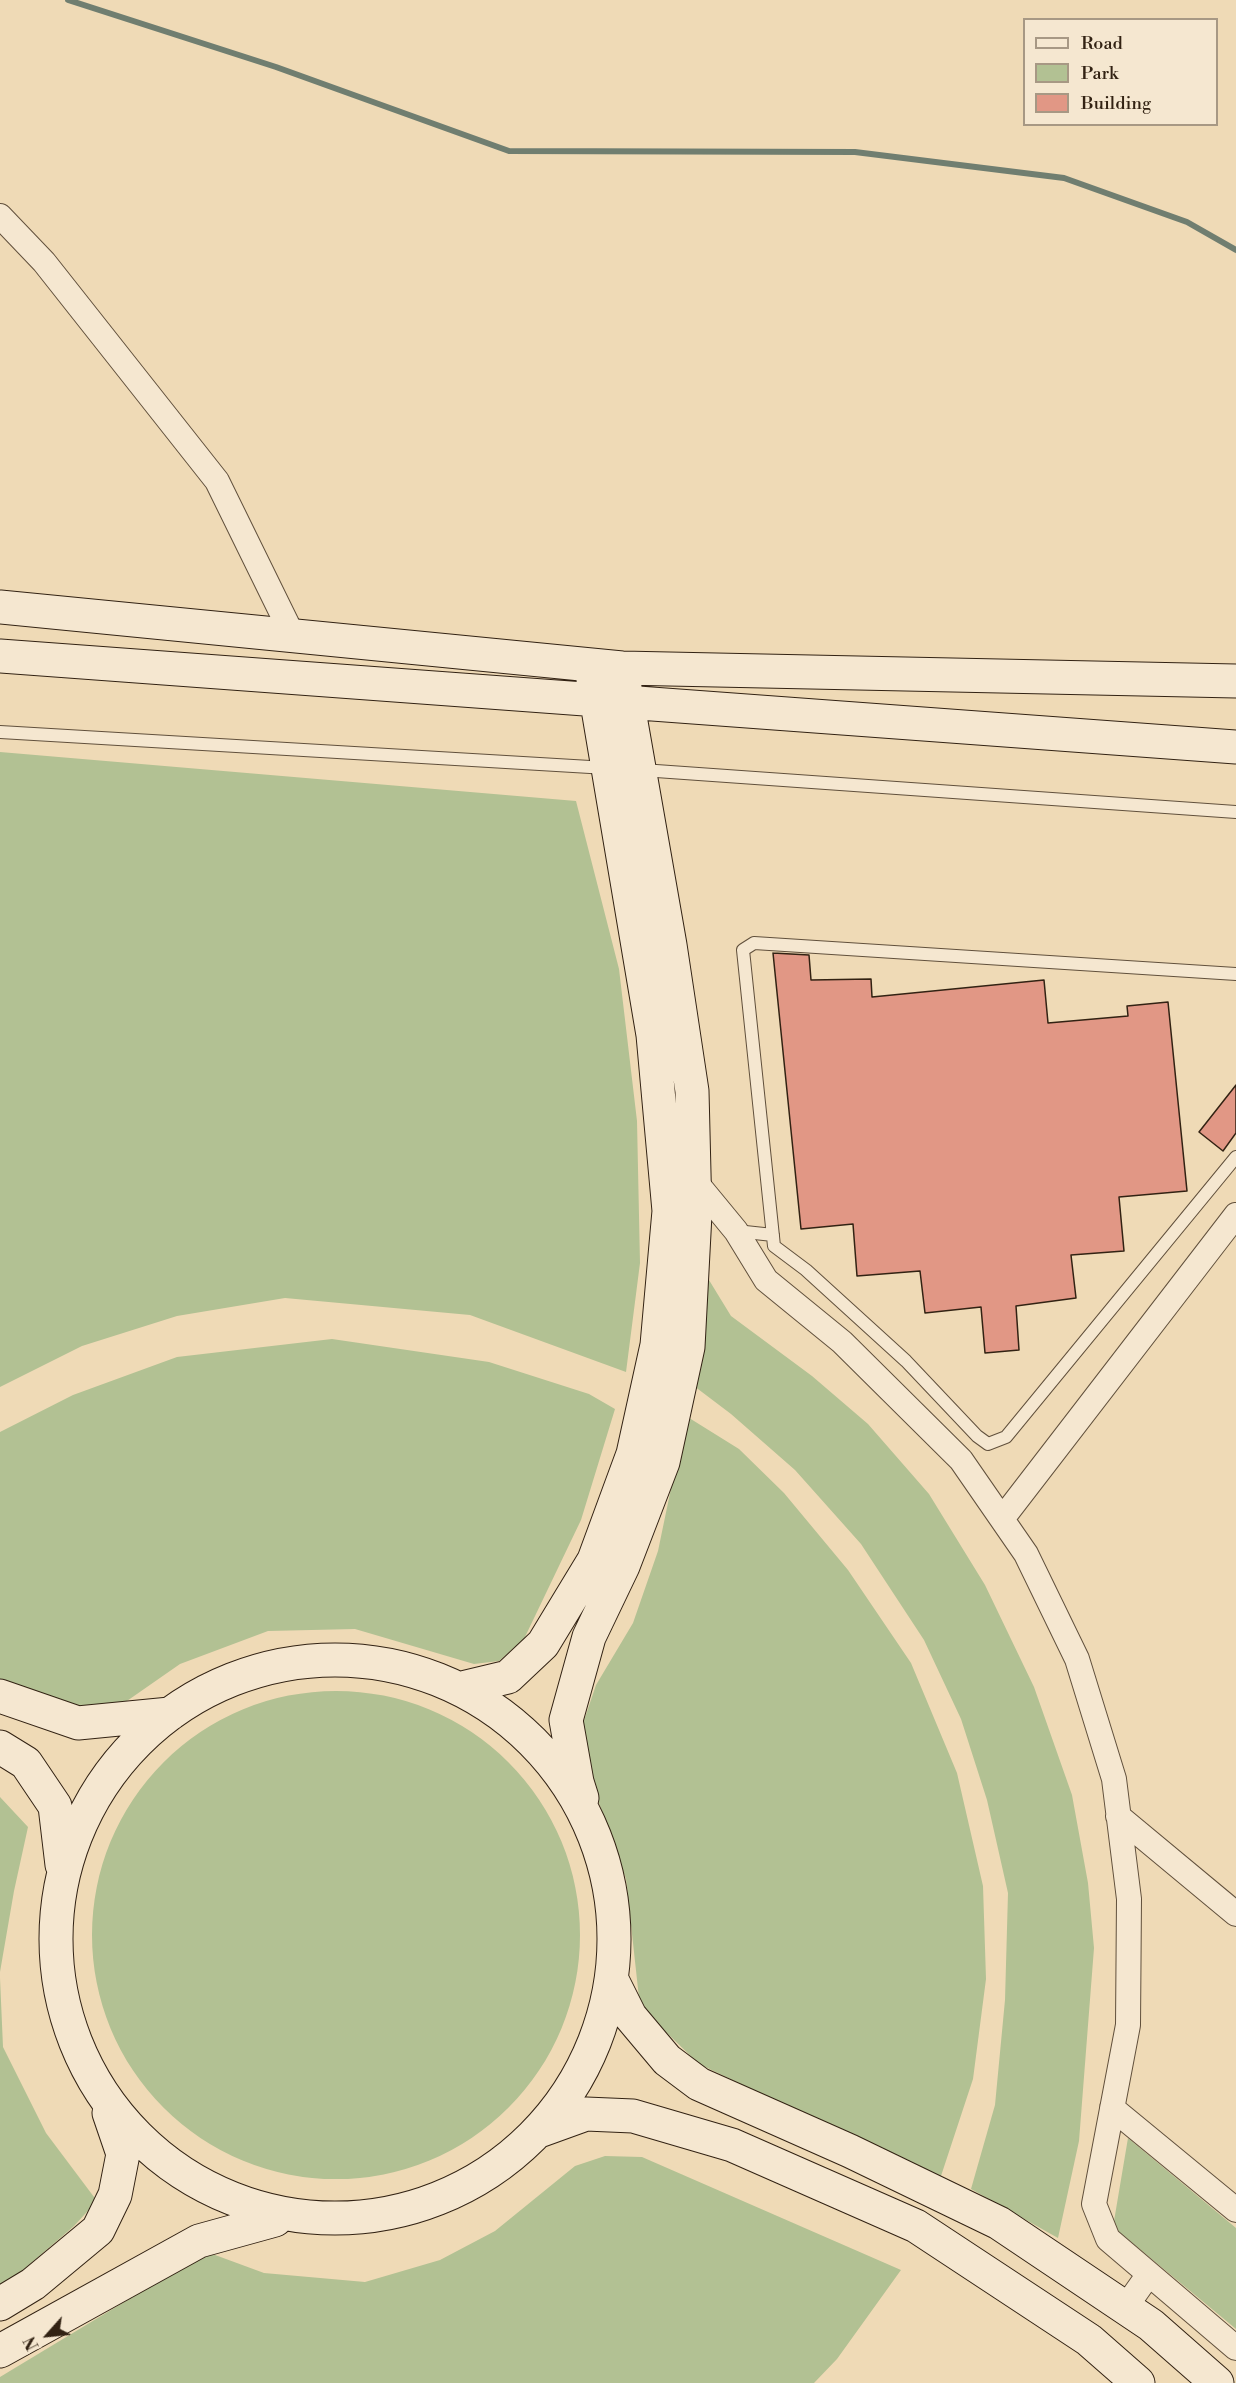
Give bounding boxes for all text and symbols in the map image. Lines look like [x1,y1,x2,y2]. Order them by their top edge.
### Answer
legend [1023,18,1218,126]
text: Road [1081,32,1123,55]
text: Park [1081,62,1118,85]
text: Building [1081,92,1151,115]
north arrow [18,2305,78,2365]
text: N [20,2333,44,2353]

